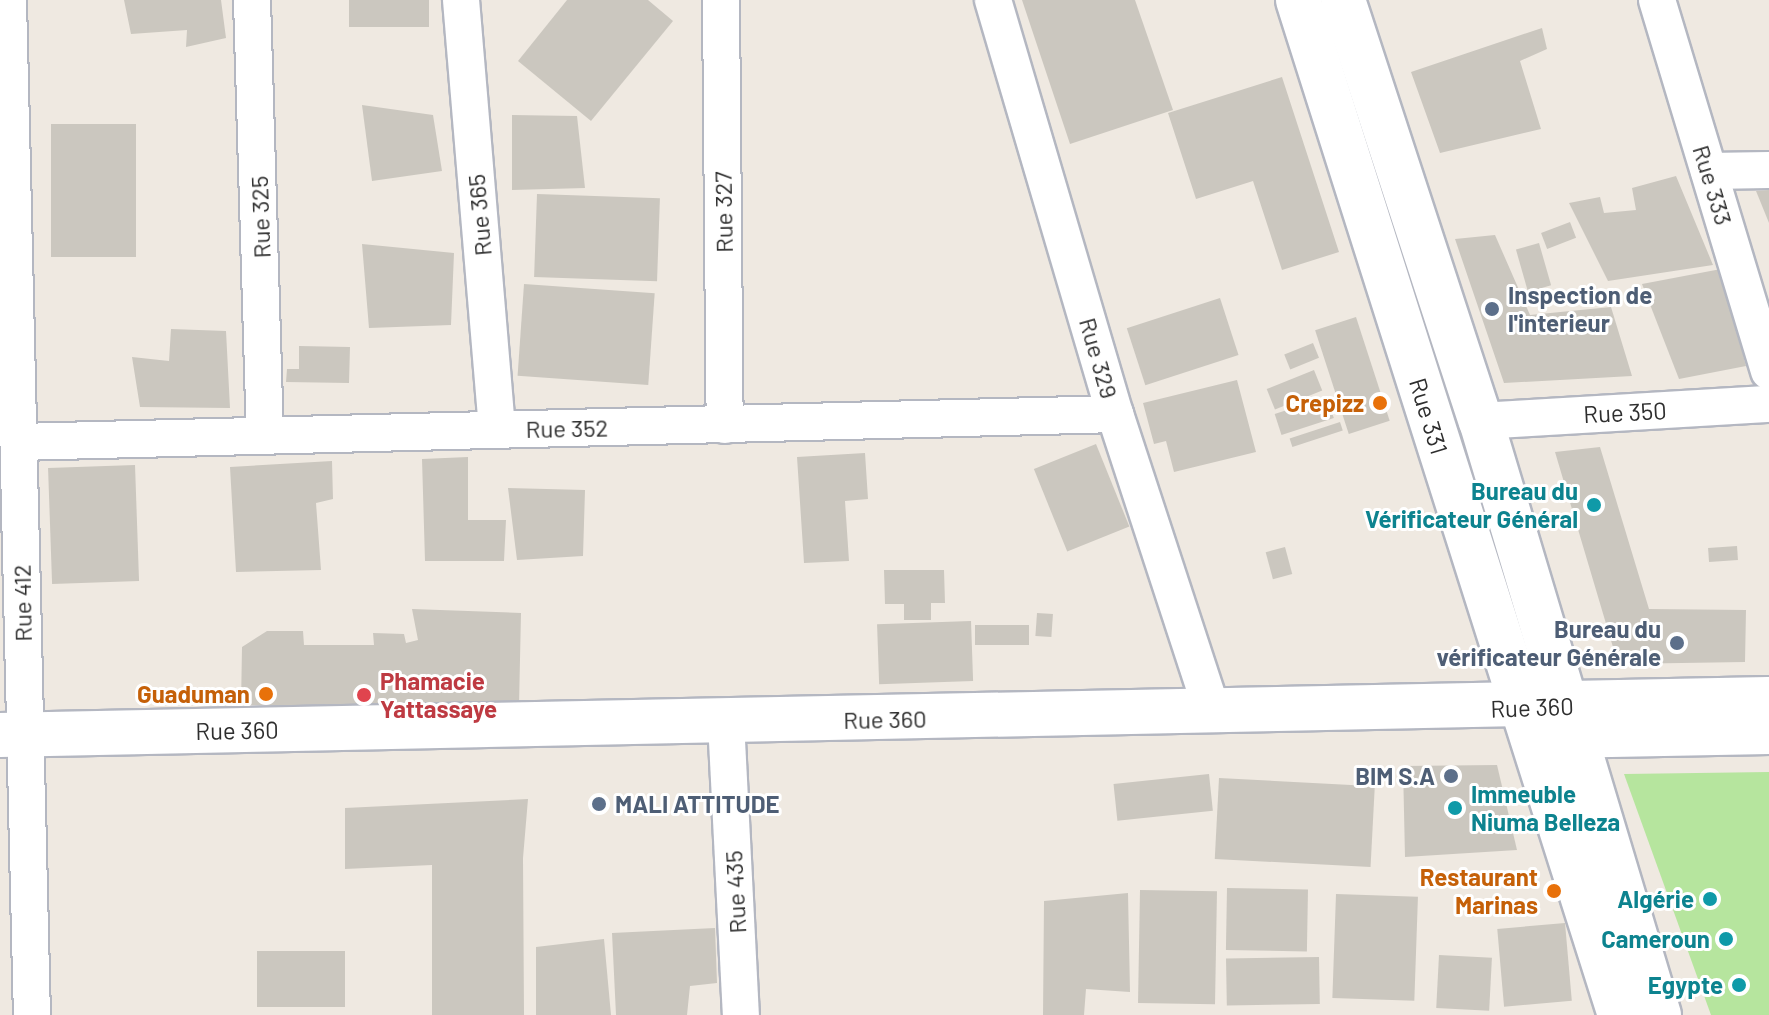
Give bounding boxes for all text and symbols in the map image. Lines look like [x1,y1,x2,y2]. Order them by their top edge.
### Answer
street label: Rue 333 [1687,141,1739,229]
street label: Rue 327 [708,171,738,253]
street label: Rue 365 [461,173,497,257]
street label: Rue 325 [244,175,276,259]
place label: Inspection de l'interieur [1508,281,1652,337]
marker: Inspection de l'interieur [1483,300,1501,318]
street label: Rue 329 [1074,314,1124,402]
street label: Rue 331 [1404,374,1454,458]
place label: Crepizz [1286,389,1364,417]
marker: Crepizz [1371,394,1389,412]
street label: Rue 350 [1583,395,1667,429]
street label: Rue 352 [525,413,609,443]
place label: Bureau du Vérificateur Général [1365,477,1578,533]
marker: Bureau du Vérificateur Général [1585,496,1603,514]
street label: Rue 412 [7,564,37,642]
place label: Bureau du vérificateur Générale [1437,615,1661,671]
marker: Bureau du vérificateur Générale [1668,634,1686,652]
place label: Phamacie Yattassaye [380,667,497,723]
place label: Guaduman [137,680,250,708]
marker: Guaduman [257,685,275,703]
marker: Phamacie Yattassaye [355,686,373,704]
street label: Rue 360 [1490,691,1574,723]
street label: Rue 360 [843,704,927,734]
street label: Rue 360 [195,715,279,745]
place label: BIM S.A [1355,762,1435,790]
marker: BIM S.A [1442,767,1460,785]
place label: Immeuble Niuma Belleza [1471,780,1620,836]
place label: MALI ATTITUDE [615,790,780,818]
marker: MALI ATTITUDE [590,795,608,813]
marker: Immeuble Niuma Belleza [1446,799,1464,817]
street label: Rue 435 [718,850,752,934]
place label: Restaurant Marinas [1420,863,1538,919]
marker: Restaurant Marinas [1545,882,1563,900]
place label: Algérie [1617,885,1694,913]
marker: Algérie [1701,890,1719,908]
place label: Cameroun [1601,925,1710,953]
marker: Cameroun [1717,930,1735,948]
place label: Egypte [1648,971,1723,999]
marker: Egypte [1730,976,1748,994]

